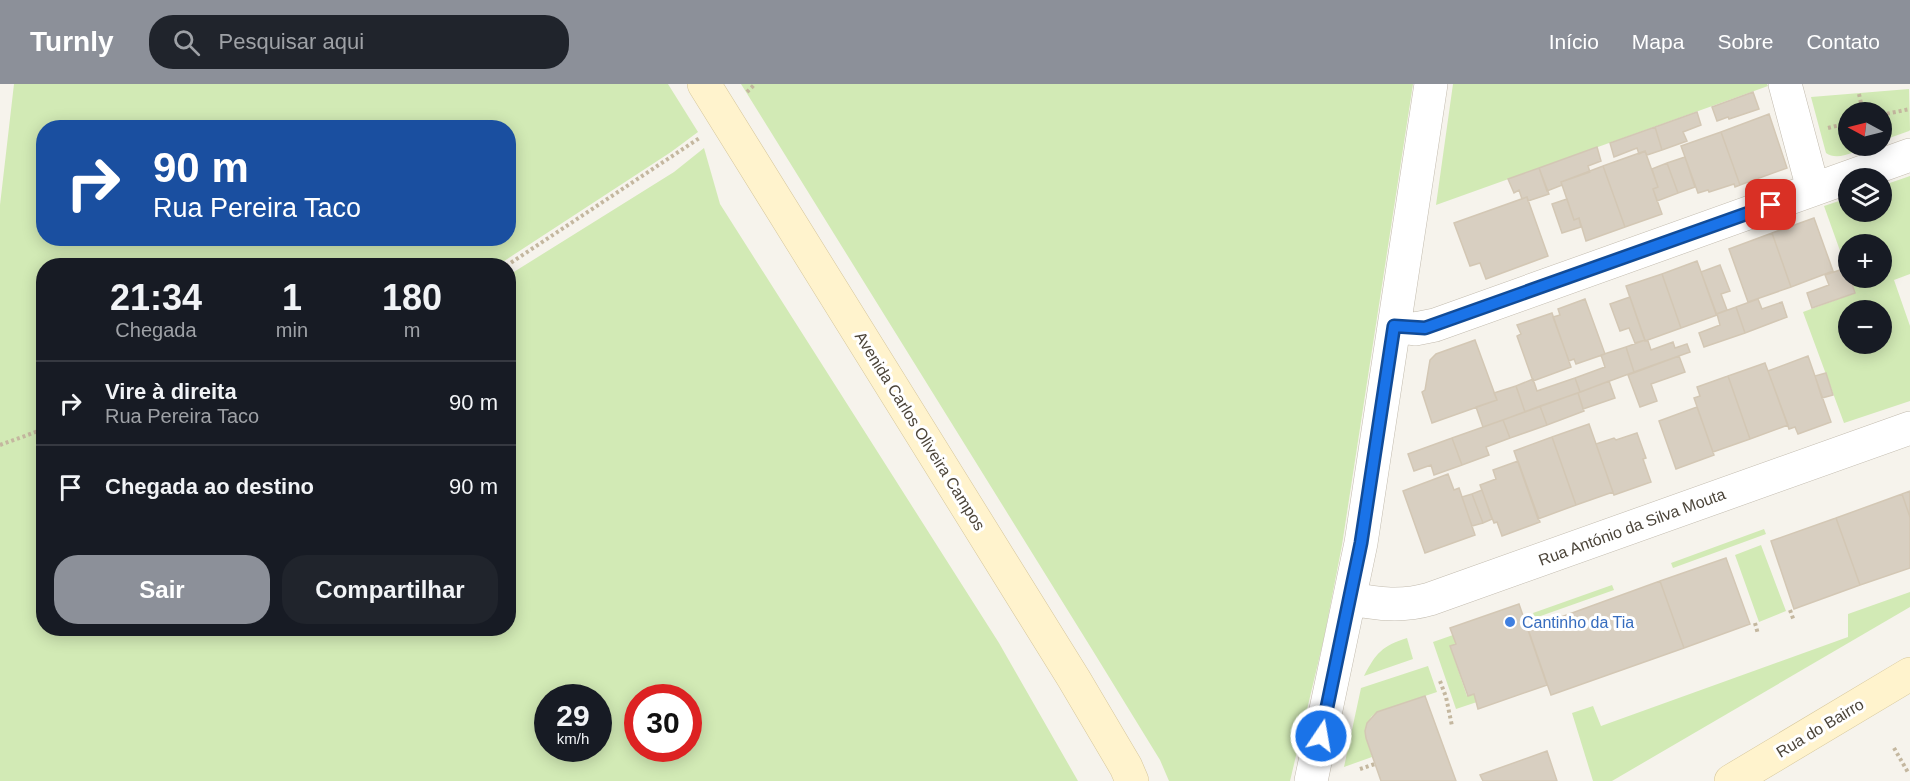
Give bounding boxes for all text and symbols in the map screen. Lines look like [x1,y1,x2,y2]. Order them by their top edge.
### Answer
search box [149,15,569,69]
text: Turnly [30,26,113,57]
icon: search [170,26,203,59]
text: Pesquisar aqui [218,29,364,54]
text: Início [1549,30,1599,53]
text: Mapa [1632,30,1684,53]
text: Sobre [1717,30,1773,53]
text: Contato [1806,30,1880,53]
north arrow [1838,102,1892,156]
map controls [1838,102,1892,354]
icon: right [54,144,132,222]
text: 90 m [153,144,249,191]
button: layers [1838,168,1892,222]
pin [1745,179,1796,230]
icon: arrive [1754,188,1787,221]
text: Rua Pereira Taco [153,193,361,223]
button: + [1838,234,1892,288]
text: 21:34 [110,277,202,318]
text: 1 [282,277,302,318]
text: 180 [382,277,442,318]
button: − [1838,300,1892,354]
text: Chegada [115,319,197,341]
text: min [276,319,308,341]
text: m [404,319,420,341]
street label: Avenida Carlos Oliveira Campos [852,329,988,533]
text: Vire à direita [105,379,237,404]
icon: right [54,387,87,420]
text: 90 m [449,390,498,415]
text: Rua Pereira Taco [105,405,259,427]
icon: arrive [54,471,87,504]
text: Chegada ao destino [105,474,314,499]
text: 90 m [449,474,498,499]
street label: Rua António da Silva Mouta [1536,485,1728,569]
button: Sair [54,555,270,624]
button: Compartilhar [282,555,498,624]
place label: Cantinho da Tia [1522,614,1634,631]
marker: Cantinho da Tia [1503,615,1517,629]
speed limit sign: 30 [624,684,702,762]
street label: Rua do Bairro [1773,695,1867,761]
text: 29 [556,699,590,732]
position arrow [1289,704,1353,768]
text: km/h [557,730,589,747]

